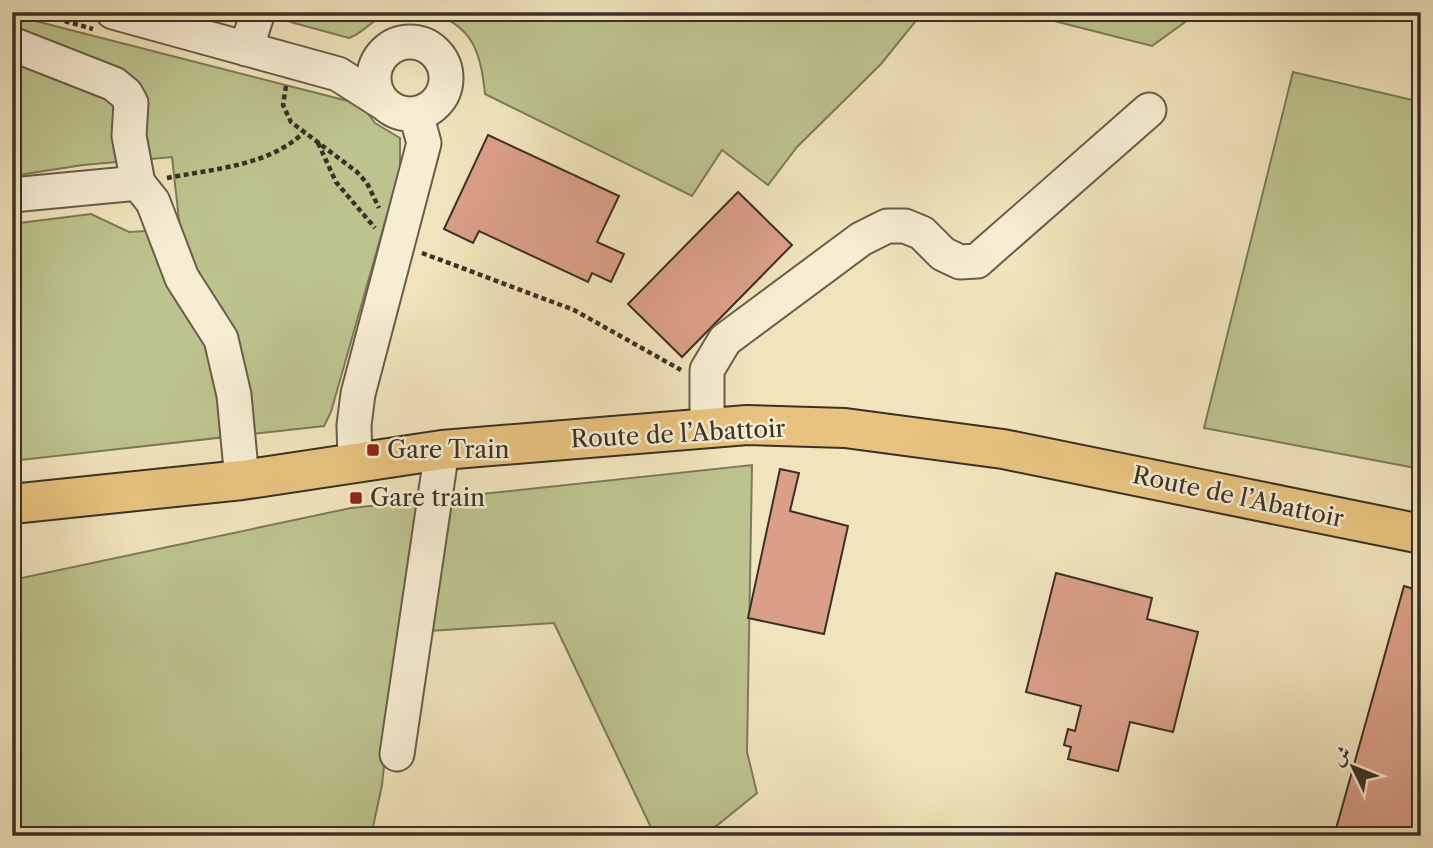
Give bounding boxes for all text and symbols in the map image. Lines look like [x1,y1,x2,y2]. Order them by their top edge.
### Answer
street label: Route de l’Abattoir [570,413,786,454]
place label: Gare Train [387,435,510,464]
marker: Gare Train [365,442,381,458]
street label: Route de l’Abattoir [1130,460,1346,533]
place label: Gare train [370,483,485,512]
marker: Gare train [348,490,364,506]
north arrow [1318,732,1388,802]
text: ش [1326,741,1356,770]

